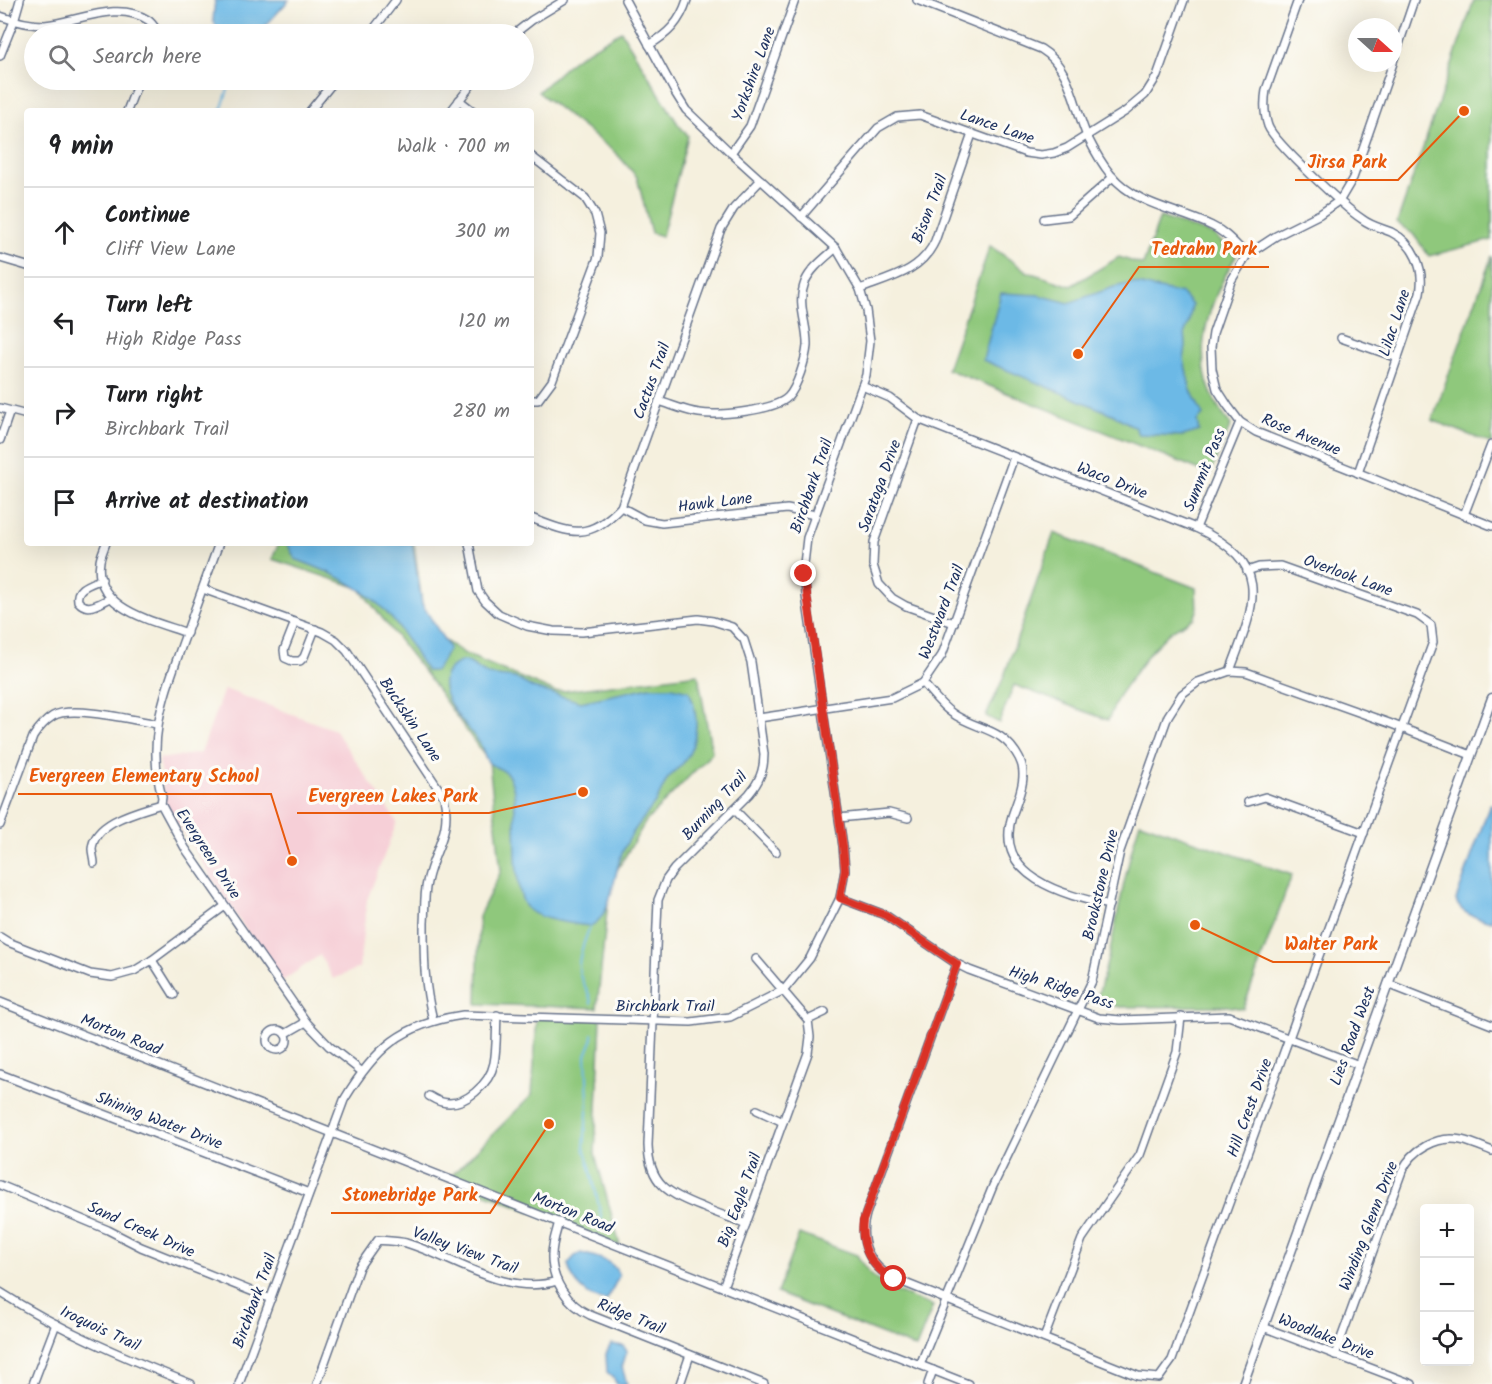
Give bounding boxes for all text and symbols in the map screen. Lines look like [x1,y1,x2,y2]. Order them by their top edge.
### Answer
north arrow [1348,18,1402,72]
street label: Yorkshire Lane [725,23,783,125]
search box [24,24,534,90]
text: Search here [93,40,201,75]
icon: search [45,41,78,74]
street label: Lance Lane [956,103,1038,151]
text: 9 min [48,126,114,168]
text: Walk · 700 m [397,131,510,163]
callout: Jirsa Park [1295,144,1398,180]
text: Jirsa Park [1308,149,1388,178]
street label: Bison Trail [905,171,955,247]
text: Continue [105,199,190,234]
icon: ahead [48,216,81,249]
text: 300 m [455,216,510,248]
callout: Tedrahn Park [1139,231,1269,267]
text: Cliff View Lane [105,234,236,266]
text: Tedrahn Park [1151,236,1258,265]
street label: Lilac Lane [1372,286,1418,360]
text: Turn left [105,289,192,324]
icon: left [48,306,81,339]
text: 120 m [458,306,510,338]
text: High Ridge Pass [105,324,242,356]
street label: Cactus Trail [627,339,678,423]
text: Turn right [105,379,203,414]
icon: right [48,396,81,429]
text: 280 m [452,396,510,428]
street label: Rose Avenue [1257,407,1345,463]
text: Birchbark Trail [105,414,229,446]
street label: Summit Pass [1177,424,1233,515]
street label: Birchbark Trail [784,435,840,537]
street label: Saratoga Drive [852,436,908,536]
street label: Waco Drive [1073,456,1151,506]
text: Arrive at destination [105,485,308,520]
icon: arrive [48,486,81,519]
street label: Hawk Lane [676,486,754,520]
street label: Overlook Lane [1300,548,1396,604]
route end [790,560,816,586]
street label: Westward Trail [912,561,972,663]
street label: Buckskin Lane [372,673,448,767]
callout: Evergreen Elementary School [18,758,271,794]
text: Evergreen Elementary School [29,763,259,792]
street label: Burning Trail [676,766,754,846]
callout: Evergreen Lakes Park [297,777,489,813]
text: Evergreen Lakes Park [309,783,479,812]
street label: Evergreen Drive [169,803,247,905]
street label: Brookstone Drive [1076,827,1126,943]
callout: Walter Park [1273,926,1390,962]
text: Walter Park [1285,931,1379,960]
street label: High Ridge Pass [1005,959,1117,1017]
street label: Lies Road West [1323,982,1383,1089]
street label: Birchbark Trail [615,994,715,1019]
street label: Morton Road [77,1007,166,1063]
street label: Hill Crest Drive [1221,1055,1279,1161]
street label: Shining Water Drive [92,1085,226,1157]
street label: Big Eagle Trail [711,1149,769,1251]
street label: Winding Glenn Drive [1333,1158,1405,1294]
callout: Stonebridge Park [331,1177,490,1213]
text: Stonebridge Park [343,1182,479,1211]
street label: Morton Road [529,1185,618,1241]
street label: Sand Creek Drive [83,1195,199,1265]
map controls [1420,1204,1474,1366]
button: + [1420,1204,1474,1258]
street label: Valley View Trail [409,1220,521,1282]
street label: Birchbark Trail [226,1250,284,1352]
button: − [1420,1258,1474,1312]
route start [880,1265,906,1291]
street label: Ridge Trail [593,1292,669,1342]
street label: Iroquois Trail [56,1299,144,1359]
street label: Woodlake Drive [1274,1307,1378,1367]
button: locate [1420,1312,1474,1366]

